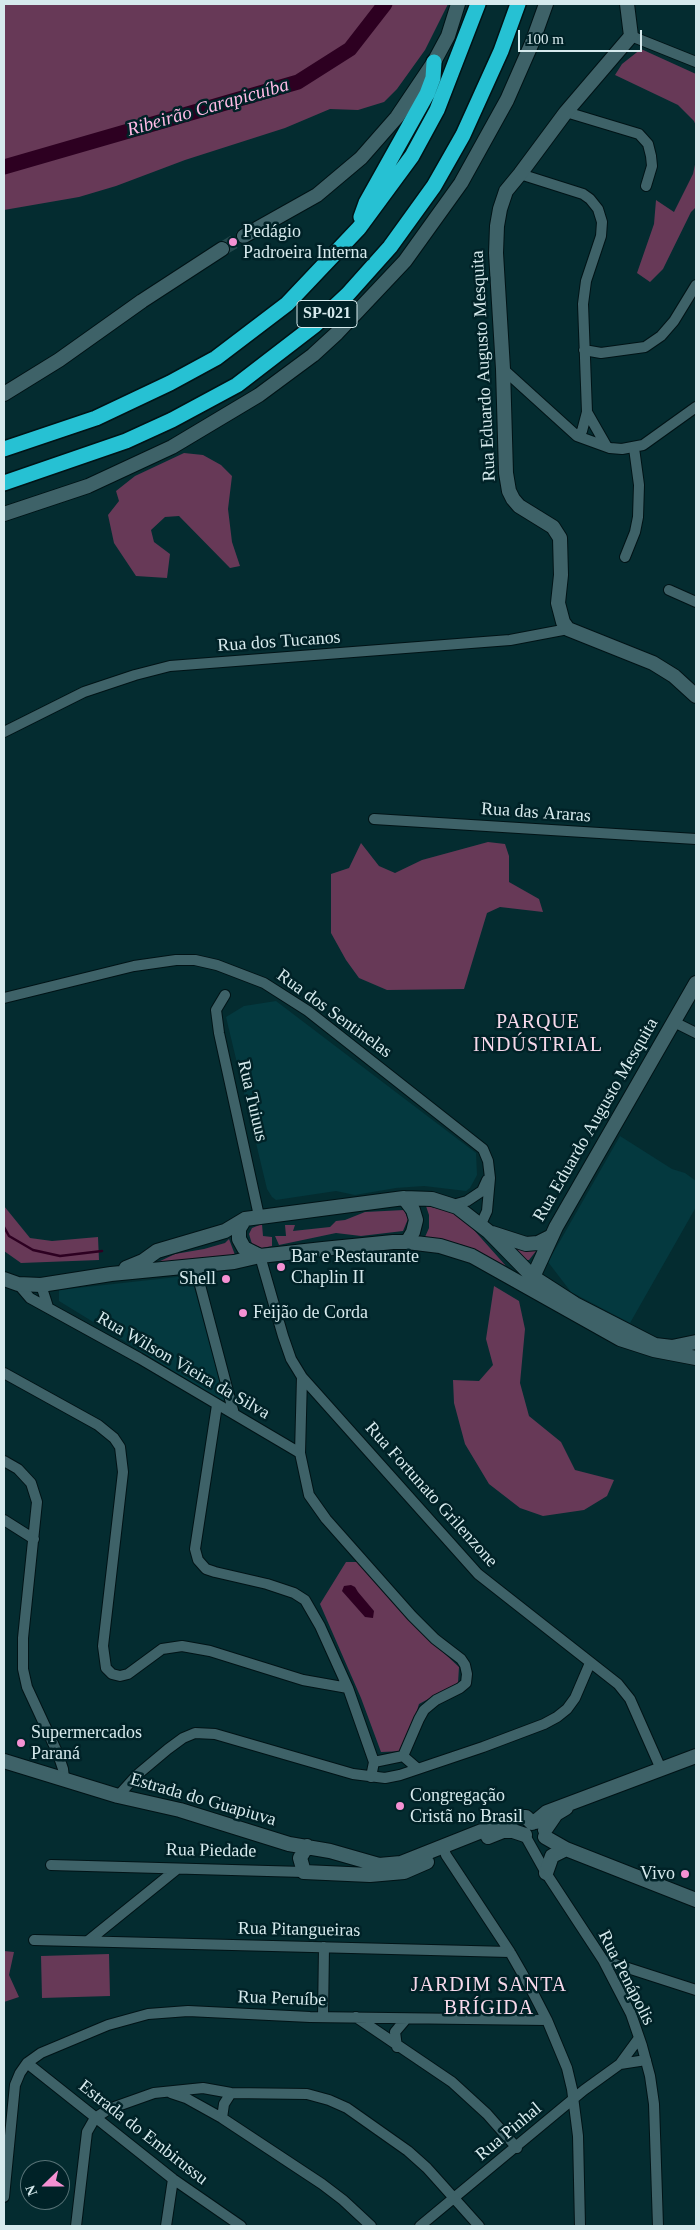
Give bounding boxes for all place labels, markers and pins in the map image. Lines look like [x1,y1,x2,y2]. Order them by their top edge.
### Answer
place label: Pedágio Padroeira Interna [243,221,367,264]
marker: Pedágio Padroeira Interna [227,236,239,248]
place label: Bar e Restaurante Chaplin II [291,1246,419,1288]
marker: Bar e Restaurante Chaplin II [275,1261,287,1273]
place label: Shell [179,1268,216,1290]
marker: Shell [220,1273,232,1285]
place label: Feijão de Corda [253,1302,368,1324]
marker: Feijão de Corda [237,1307,249,1319]
place label: Supermercados Paraná [31,1722,142,1765]
marker: Supermercados Paraná [15,1737,27,1749]
place label: Congregação Cristã no Brasil [410,1785,523,1828]
marker: Congregação Cristã no Brasil [394,1800,406,1812]
place label: Vivo [640,1863,675,1885]
marker: Vivo [679,1868,691,1880]

